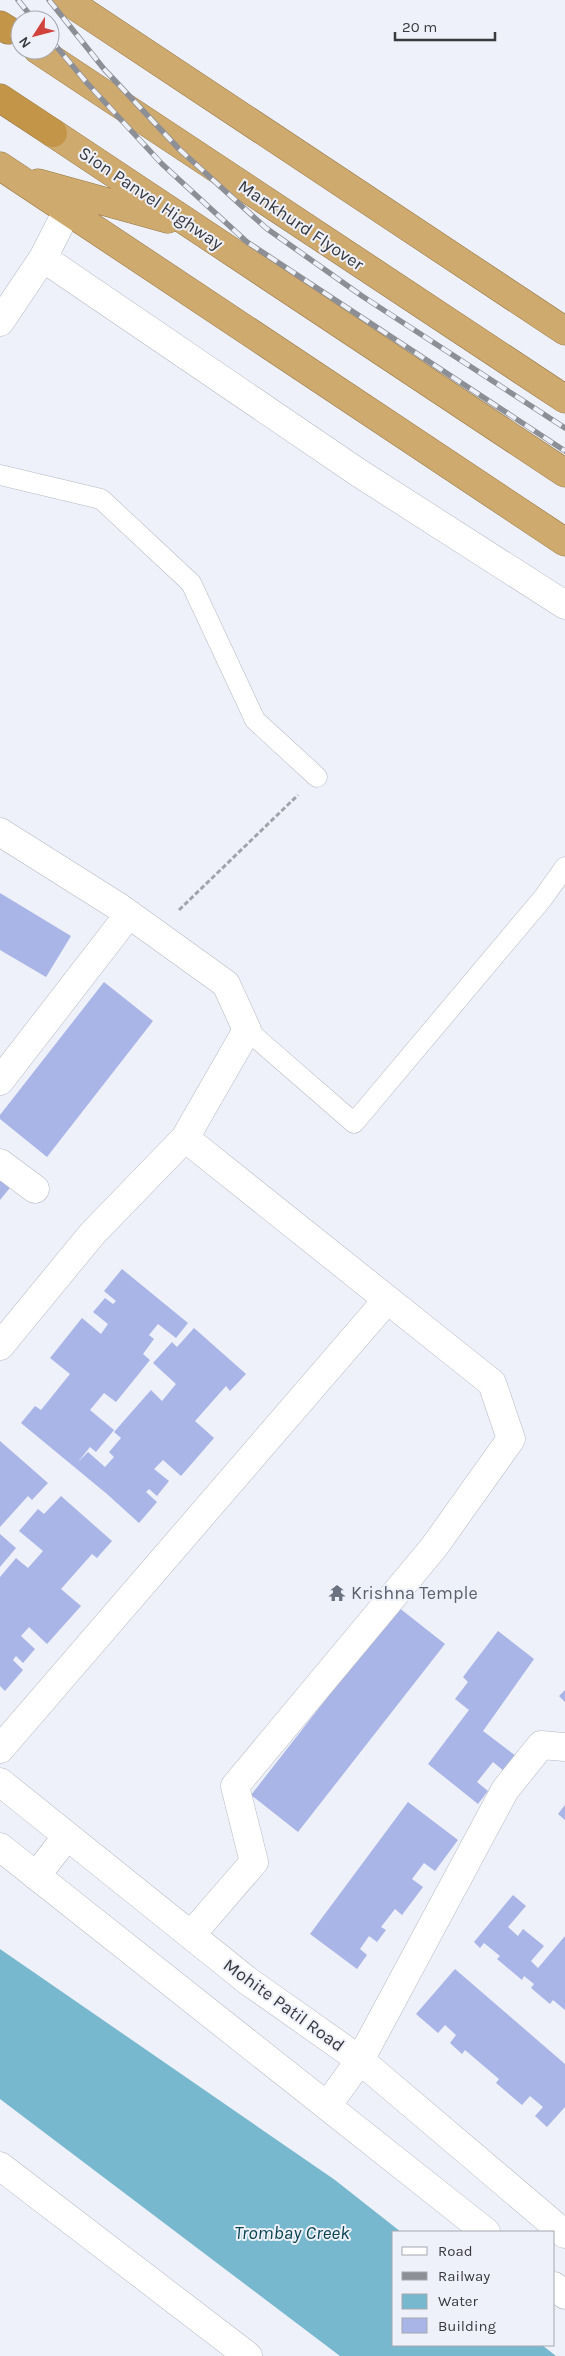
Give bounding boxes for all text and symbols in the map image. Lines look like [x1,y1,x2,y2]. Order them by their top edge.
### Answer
north arrow [10,10,60,60]
scale bar [395,10,495,42]
text: 20 m [402,18,437,36]
text: N [15,33,35,51]
street label: Sion Panvel Highway [75,142,228,255]
street label: Mankhurd Flyover [234,175,368,275]
place label: Krishna Temple [351,1582,478,1604]
temple icon: Krishna Temple [327,1583,347,1603]
street label: Mohite Patil Road [219,1954,349,2056]
water label: Trombay Creek [234,2222,350,2244]
legend [392,2231,555,2346]
text: Road [438,2242,473,2260]
text: Railway [438,2267,490,2285]
text: Water [438,2292,479,2310]
text: Building [438,2317,496,2335]

